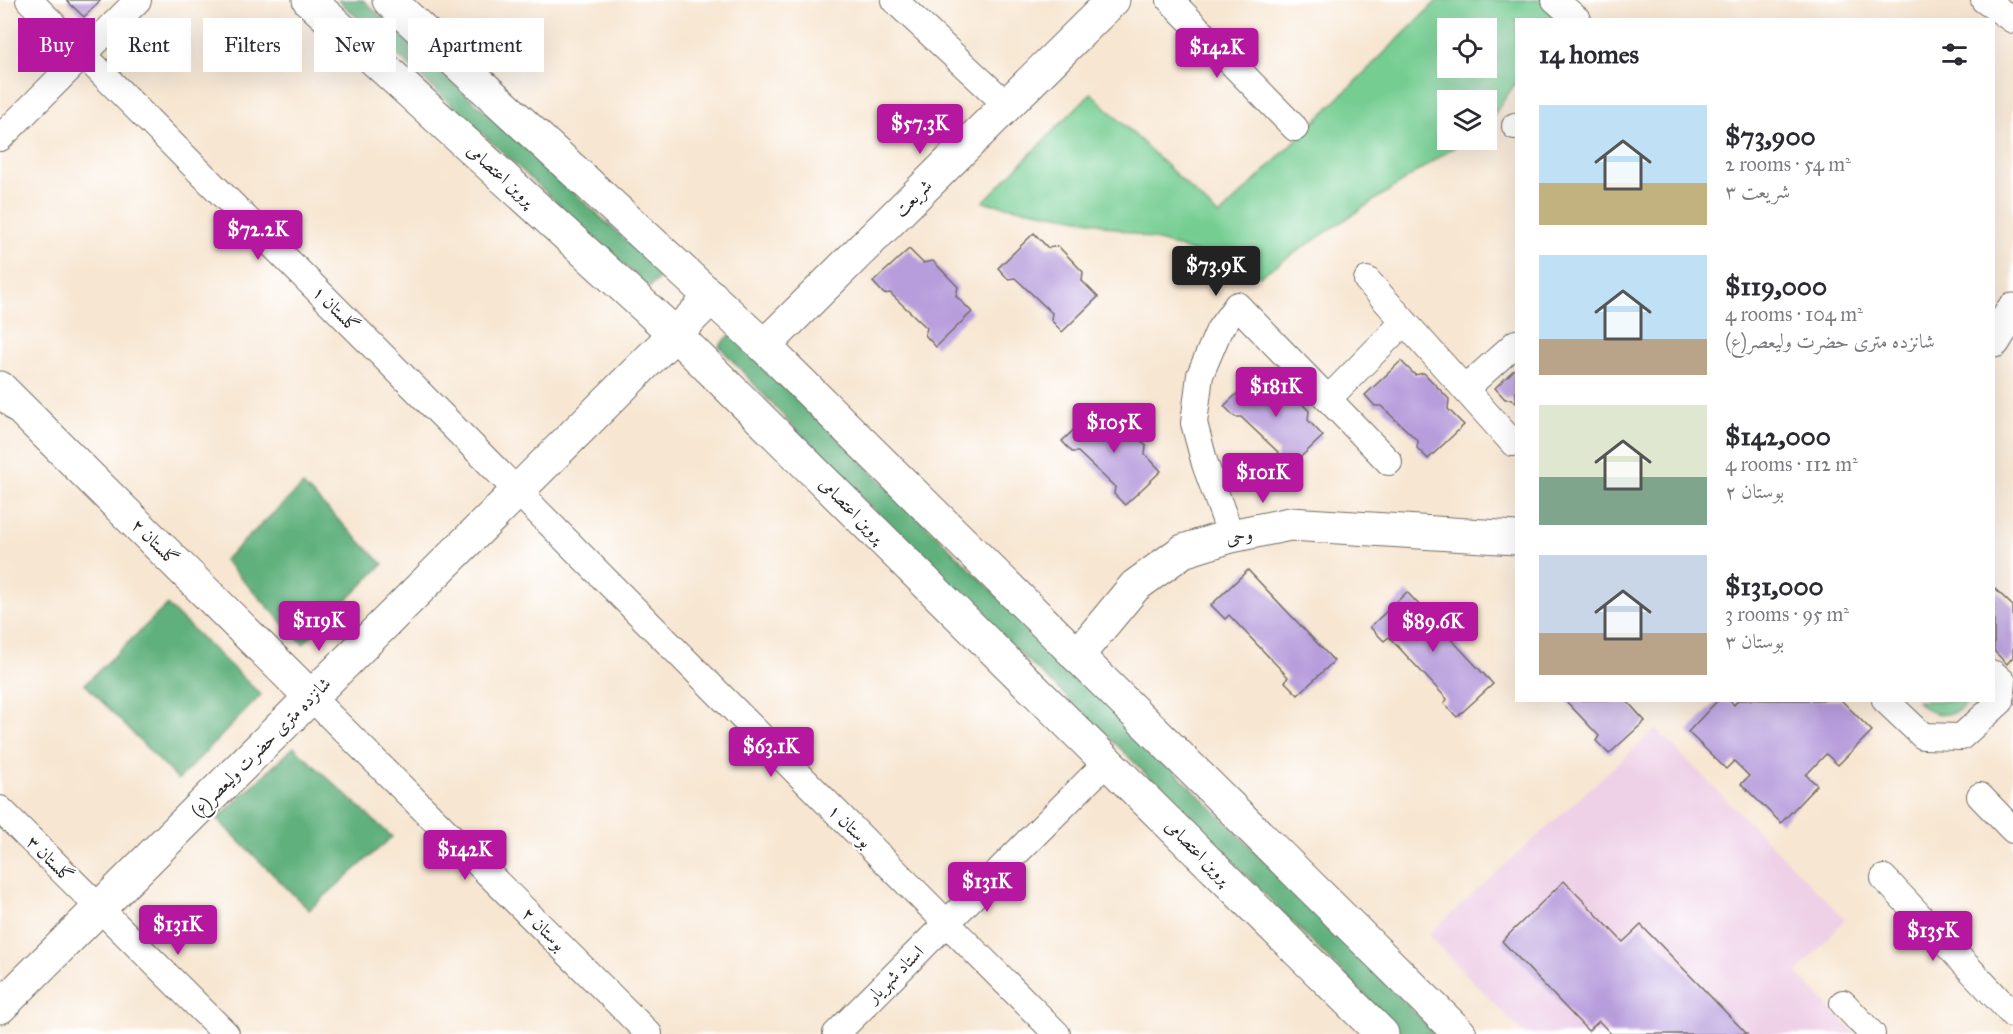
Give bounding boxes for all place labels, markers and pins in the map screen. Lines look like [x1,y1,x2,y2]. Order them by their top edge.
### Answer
pin: $142K [1175,28,1259,79]
pin: $57.3K [871,104,969,155]
pin: $72.2K [209,210,307,261]
pin: $73.9K [1167,246,1265,297]
pin: $181K [1234,367,1318,418]
pin: $105K [1072,403,1156,454]
pin: $101K [1221,453,1305,504]
pin: $119K [277,601,361,652]
pin: $89.6K [1384,602,1482,653]
pin: $63.1K [722,727,820,778]
pin: $142K [423,830,507,881]
pin: $131K [945,862,1029,913]
pin: $131K [136,905,220,956]
pin: $135K [1891,911,1975,962]

